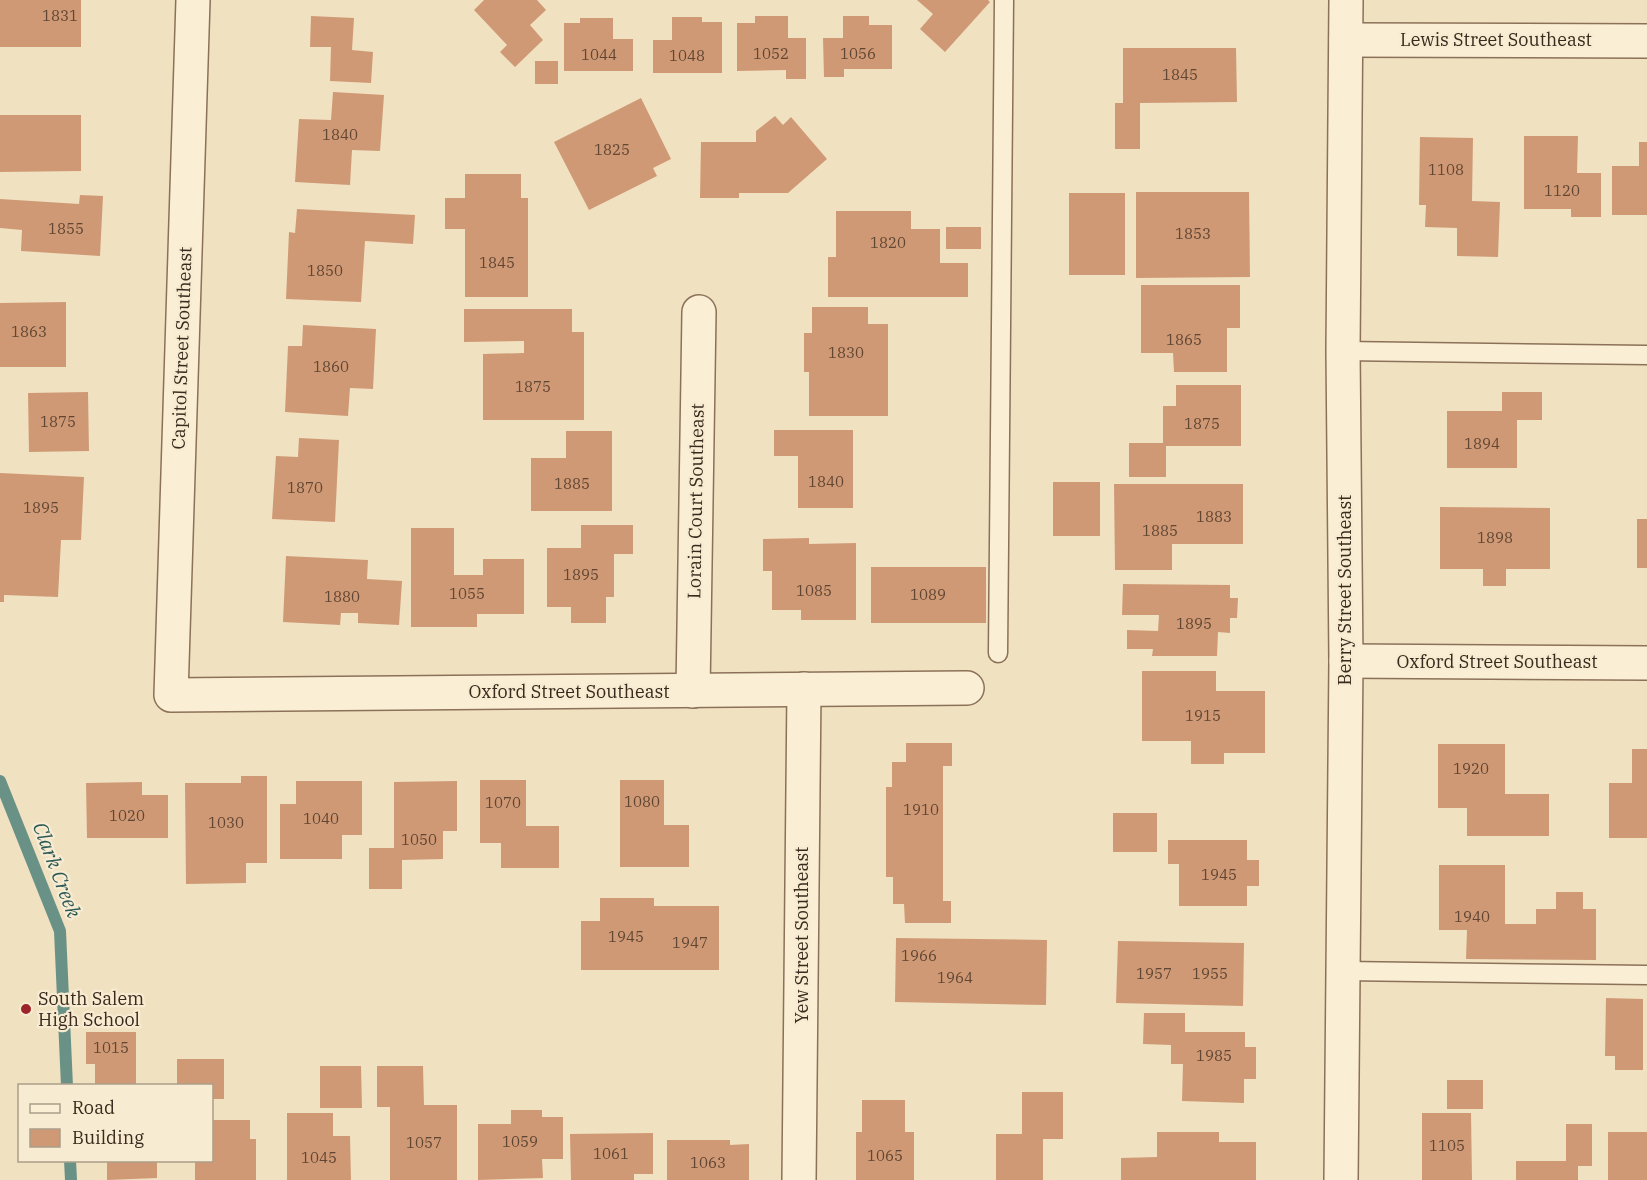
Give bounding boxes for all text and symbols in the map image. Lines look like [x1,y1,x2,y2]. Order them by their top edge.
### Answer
house number: 1831 [42,6,78,25]
street label: Lewis Street Southeast [1400,28,1592,51]
house number: 1052 [753,44,789,63]
house number: 1056 [840,44,876,63]
house number: 1044 [581,45,617,64]
house number: 1048 [669,46,705,65]
house number: 1845 [1162,65,1198,84]
house number: 1840 [322,125,358,144]
house number: 1825 [594,140,630,159]
house number: 1108 [1428,160,1464,179]
house number: 1120 [1544,181,1580,200]
house number: 1855 [48,219,84,238]
house number: 1853 [1175,224,1211,243]
house number: 1820 [870,233,906,252]
street label: Capitol Street Southeast [166,246,197,450]
house number: 1845 [479,253,515,272]
house number: 1850 [307,261,343,280]
house number: 1863 [11,322,47,341]
house number: 1865 [1166,330,1202,349]
house number: 1830 [828,343,864,362]
house number: 1860 [313,357,349,376]
house number: 1875 [515,377,551,396]
street label: Lorain Court Southeast [682,403,709,599]
house number: 1875 [40,412,76,431]
house number: 1875 [1184,414,1220,433]
house number: 1894 [1464,434,1500,453]
house number: 1840 [808,472,844,491]
house number: 1885 [554,474,590,493]
house number: 1870 [287,478,323,497]
street label: Berry Street Southeast [1333,495,1356,685]
house number: 1895 [23,498,59,517]
house number: 1883 [1196,507,1232,526]
house number: 1885 [1142,521,1178,540]
house number: 1898 [1477,528,1513,547]
house number: 1895 [563,565,599,584]
house number: 1085 [796,581,832,600]
house number: 1055 [449,584,485,603]
house number: 1089 [910,585,946,604]
house number: 1880 [324,587,360,606]
house number: 1895 [1176,614,1212,633]
street label: Oxford Street Southeast [1396,650,1598,673]
street label: Oxford Street Southeast [468,680,670,703]
house number: 1915 [1185,706,1221,725]
house number: 1920 [1453,759,1489,778]
house number: 1080 [624,792,660,811]
house number: 1070 [485,793,521,812]
house number: 1910 [903,800,939,819]
house number: 1020 [109,806,145,825]
house number: 1040 [303,809,339,828]
house number: 1030 [208,813,244,832]
water label: Clark Creek [27,818,88,922]
house number: 1050 [401,830,437,849]
street label: Yew Street Southeast [790,847,813,1023]
house number: 1945 [1201,865,1237,884]
house number: 1940 [1454,907,1490,926]
house number: 1945 [608,927,644,946]
house number: 1947 [672,933,708,952]
house number: 1966 [901,946,937,965]
house number: 1957 [1136,964,1172,983]
house number: 1955 [1192,964,1228,983]
house number: 1964 [937,968,973,987]
place label: South Salem High School [38,987,144,1031]
marker: South Salem High School [19,1002,33,1016]
house number: 1015 [93,1038,129,1057]
house number: 1985 [1196,1046,1232,1065]
legend [18,1084,213,1162]
text: Road [72,1096,115,1119]
text: Building [72,1126,144,1149]
house number: 1059 [502,1132,538,1151]
house number: 1057 [406,1133,442,1152]
house number: 1105 [1429,1136,1465,1155]
house number: 1061 [593,1144,629,1163]
house number: 1065 [867,1146,903,1165]
house number: 1045 [301,1148,337,1167]
house number: 1063 [690,1153,726,1172]

